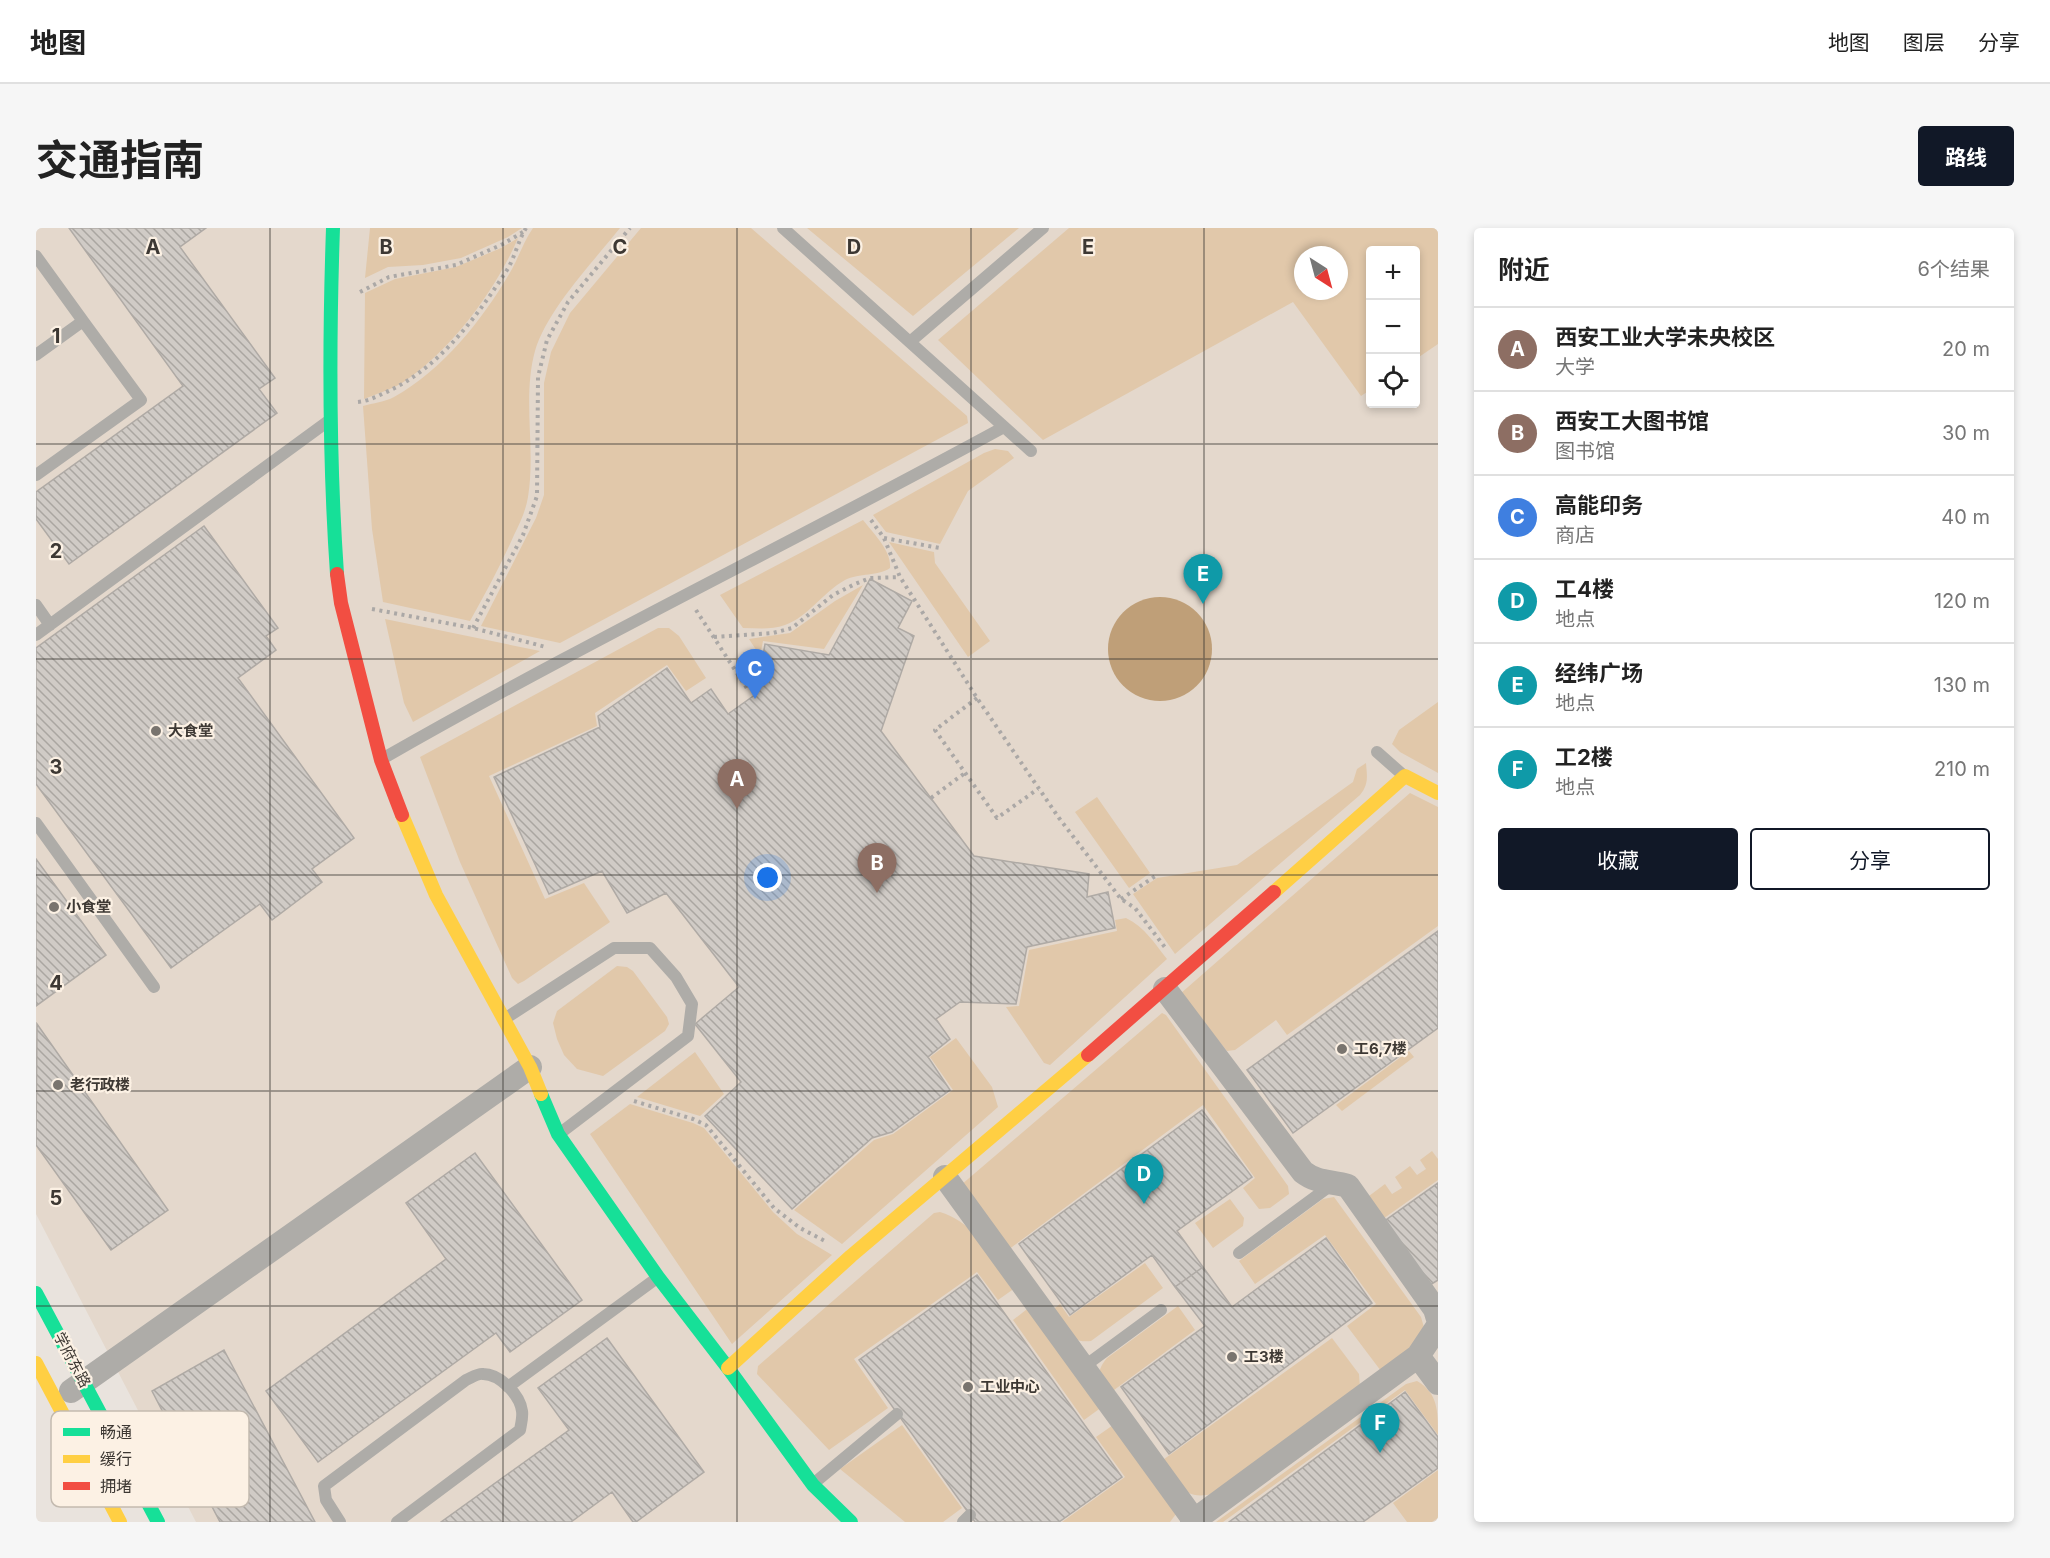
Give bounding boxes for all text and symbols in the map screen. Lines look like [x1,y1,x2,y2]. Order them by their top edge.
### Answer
text: 地图 [30,26,86,60]
text: 地图 [1828,30,1870,55]
text: 图层 [1903,30,1945,55]
text: 分享 [1978,30,2020,55]
button: 路线 [1918,126,2014,186]
text: 交通指南 [36,134,204,185]
text: A [146,235,161,259]
text: B [379,235,393,259]
text: C [613,235,627,259]
text: D [847,235,861,259]
text: E [1082,235,1094,259]
north arrow [1294,246,1348,300]
map controls [1366,246,1420,408]
button: + [1366,246,1420,300]
text: 附近 [1498,254,1550,285]
text: 6个结果 [1918,257,1990,281]
button: − [1366,300,1420,354]
text: 1 [52,324,60,348]
text: 西安工业大学未央校区 [1555,324,1775,350]
text: A [1510,337,1525,361]
text: 20 m [1942,337,1990,361]
button: locate [1366,354,1420,408]
text: 大学 [1555,355,1595,379]
text: 西安工大图书馆 [1555,408,1709,434]
text: B [1511,421,1524,445]
text: 30 m [1942,421,1990,445]
text: 图书馆 [1555,439,1615,463]
text: 高能印务 [1555,492,1643,518]
text: C [1510,505,1525,529]
text: 40 m [1941,505,1990,529]
text: 商店 [1555,523,1595,547]
text: 2 [50,539,62,563]
pin: E [1184,554,1222,604]
text: 工4楼 [1555,576,1614,602]
text: D [1510,589,1525,613]
text: 120 m [1934,589,1990,613]
text: 地点 [1555,607,1595,631]
pin: C [736,650,774,699]
text: 经纬广场 [1555,660,1643,686]
text: E [1511,673,1524,697]
text: 130 m [1934,673,1990,697]
text: 地点 [1555,691,1595,715]
place label: 大食堂 [168,721,213,740]
marker: 大食堂 [149,724,163,738]
text: 工2楼 [1555,744,1613,770]
text: 3 [50,755,62,779]
text: F [1512,757,1523,781]
text: 210 m [1934,757,1990,781]
pin: A [718,760,756,809]
text: 地点 [1555,775,1595,799]
button: 收藏 [1498,828,1738,890]
button: 分享 [1750,828,1990,890]
pin: B [858,844,896,893]
your location [753,863,782,892]
place label: 小食堂 [66,897,111,916]
marker: 小食堂 [47,900,61,914]
text: 4 [49,971,63,995]
place label: 工6,7楼 [1354,1039,1407,1058]
marker: 工6,7楼 [1335,1042,1349,1056]
place label: 老行政楼 [70,1075,130,1094]
marker: 老行政楼 [51,1078,65,1092]
pin: D [1124,1154,1164,1204]
text: 5 [50,1186,62,1210]
street label: 学府东路 [50,1329,95,1391]
place label: 工3楼 [1244,1347,1284,1366]
marker: 工3楼 [1225,1350,1239,1364]
place label: 工业中心 [980,1377,1040,1396]
marker: 工业中心 [961,1380,975,1394]
pin: F [1360,1404,1400,1453]
legend [51,1411,249,1507]
text: 畅通 [100,1422,132,1442]
text: 缓行 [100,1449,132,1469]
text: 拥堵 [100,1476,132,1496]

